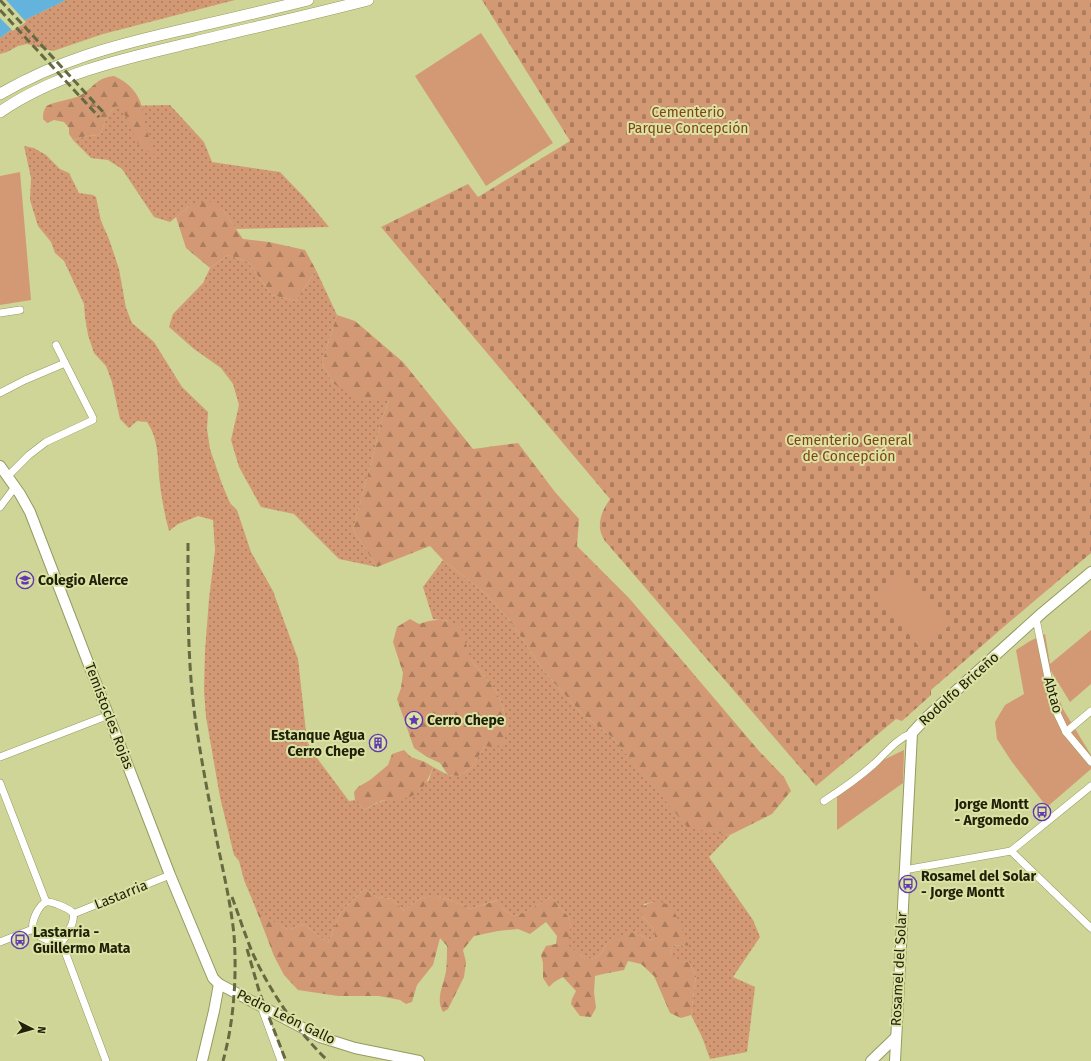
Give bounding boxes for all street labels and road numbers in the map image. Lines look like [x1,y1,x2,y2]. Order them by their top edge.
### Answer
street label: Rodolfo Briceño [915,649,1003,729]
street label: Temístocles Rojas [81,660,137,772]
street label: Abtao [1040,675,1066,715]
street label: Lastarria [92,877,150,913]
street label: Rosamel del Solar [888,911,911,1027]
street label: Pedro León Gallo [234,986,338,1048]

